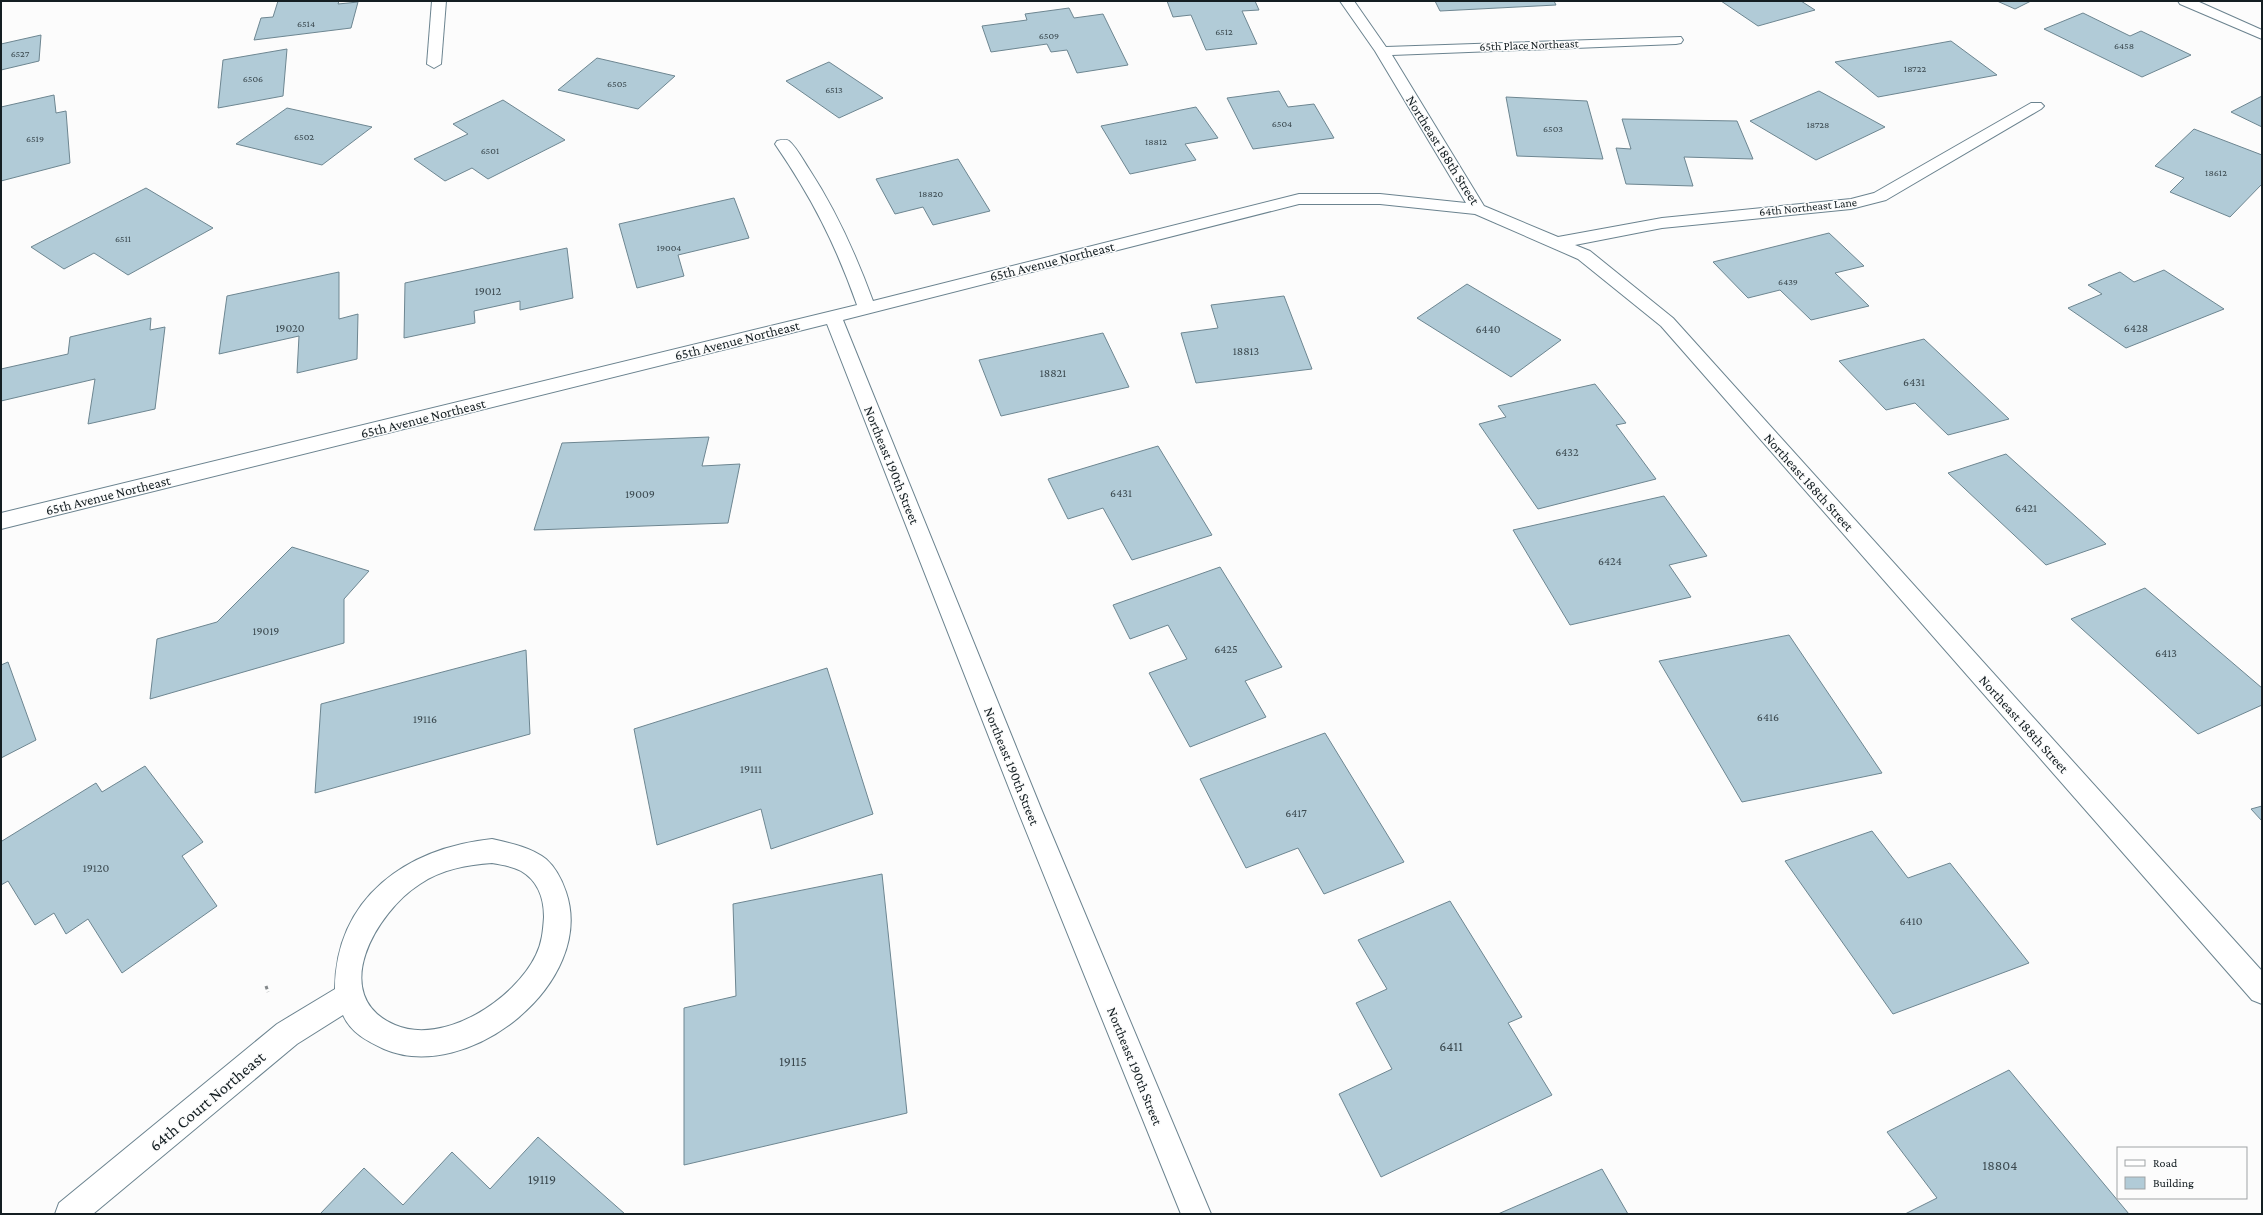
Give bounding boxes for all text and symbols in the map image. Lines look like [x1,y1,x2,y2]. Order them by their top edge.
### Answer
house number: 6514 [297,18,315,29]
house number: 6512 [1215,26,1233,37]
house number: 6509 [1039,30,1059,41]
street label: 65th Place Northeast [1479,36,1580,54]
house number: 6458 [2114,40,2134,51]
house number: 6527 [11,48,30,59]
house number: 18722 [1904,63,1926,74]
house number: 6506 [243,73,263,84]
house number: 6505 [607,78,627,89]
house number: 6513 [825,84,843,95]
street label: Northeast 188th Street [1403,92,1483,208]
house number: 6504 [1272,118,1292,129]
house number: 18728 [1806,119,1830,130]
house number: 6503 [1543,123,1563,134]
house number: 6502 [294,131,314,142]
house number: 6519 [26,133,44,144]
house number: 18812 [1145,136,1167,147]
house number: 6501 [481,145,499,156]
house number: 18612 [2205,167,2227,178]
house number: 18820 [919,188,944,199]
street label: 64th Northeast Lane [1758,195,1858,219]
house number: 6511 [115,233,131,244]
street label: 65th Avenue Northeast [988,238,1116,284]
house number: 19004 [657,242,681,253]
house number: 6439 [1778,276,1798,287]
house number: 19012 [475,284,502,298]
street label: 65th Avenue Northeast [673,317,801,363]
house number: 19020 [275,321,305,335]
house number: 6428 [2124,321,2148,335]
house number: 6440 [1475,322,1501,336]
house number: 18813 [1233,344,1260,358]
house number: 18821 [1040,366,1066,380]
house number: 6431 [1903,375,1925,389]
street label: 65th Avenue Northeast [359,395,487,441]
street label: Northeast 190th Street [861,404,923,527]
street label: Northeast 188th Street [1761,430,1857,534]
house number: 6432 [1555,445,1579,459]
street label: 65th Avenue Northeast [44,472,172,518]
house number: 6431 [1110,486,1132,500]
house number: 19009 [625,487,655,501]
house number: 6421 [2015,501,2037,515]
house number: 6424 [1598,554,1622,568]
house number: 19019 [253,624,279,638]
house number: 6425 [1214,642,1238,656]
house number: 6413 [2155,646,2177,660]
street label: Northeast 188th Street [1976,672,2072,776]
street label: Northeast 190th Street [981,705,1043,828]
house number: 6416 [1757,710,1779,724]
house number: 19116 [413,712,437,726]
house number: 19111 [740,762,762,776]
house number: 6417 [1285,806,1307,820]
house number: 19120 [83,861,109,875]
house number: 6410 [1900,914,1923,928]
street label: Northeast 190th Street [1104,1005,1166,1128]
house number: 6411 [1439,1038,1463,1054]
street label: 64th Court Northeast [145,1047,269,1155]
house number: 19115 [779,1053,807,1069]
legend [2117,1147,2247,1199]
text: Road [2153,1156,2178,1170]
house number: 18804 [1983,1157,2017,1173]
house number: 19119 [528,1171,556,1187]
text: Building [2153,1176,2194,1190]

